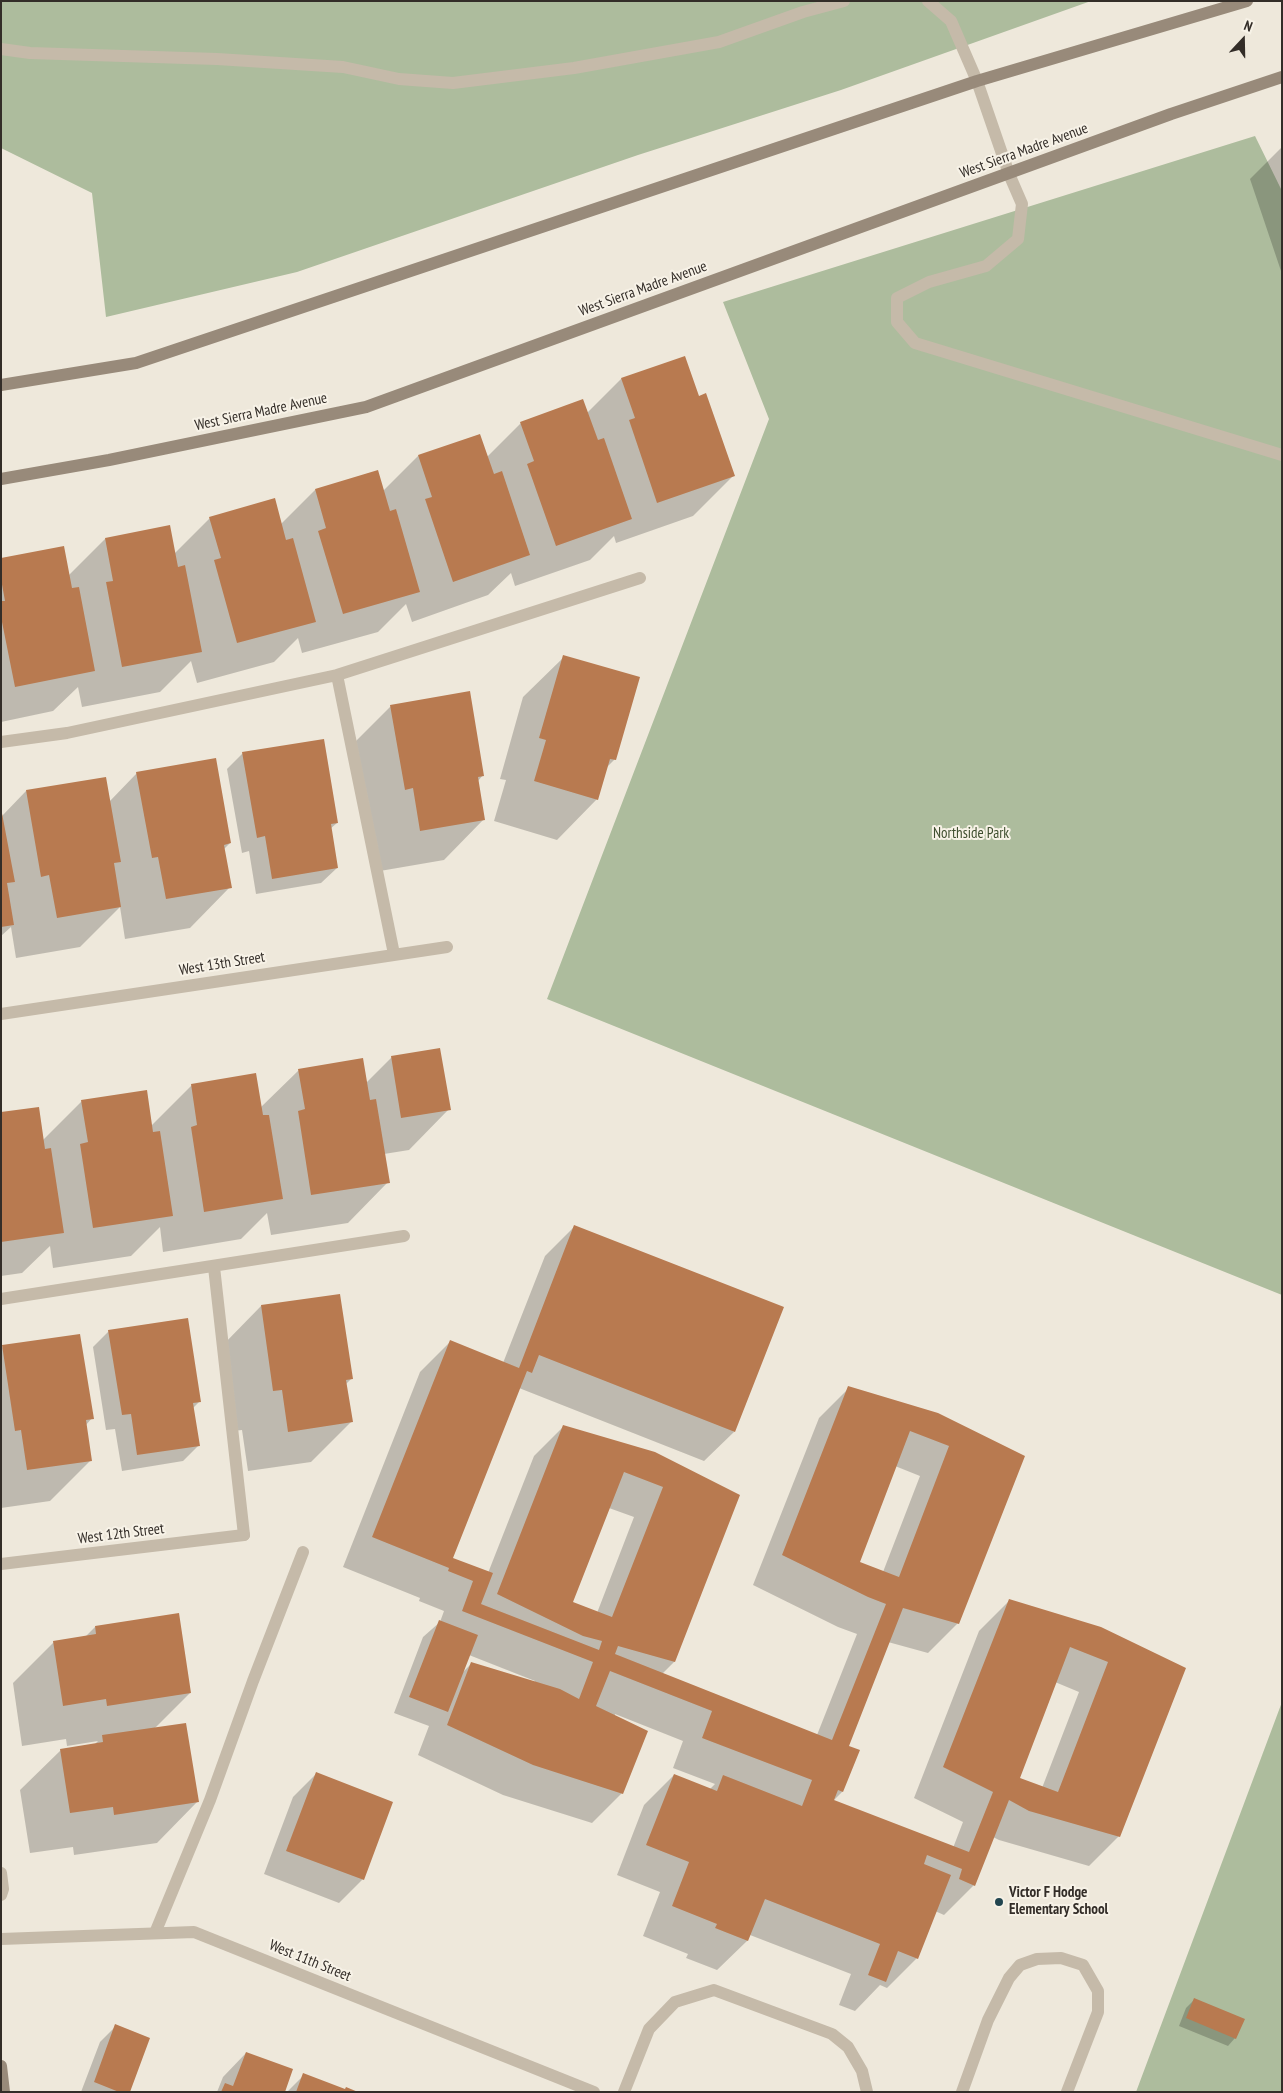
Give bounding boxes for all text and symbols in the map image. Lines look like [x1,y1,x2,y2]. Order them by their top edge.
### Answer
north arrow [1218,15,1268,65]
text: N [1242,16,1255,36]
street label: West Sierra Madre Avenue [958,119,1090,183]
street label: West Sierra Madre Avenue [577,257,709,321]
street label: West Sierra Madre Avenue [193,389,329,435]
park label: Northside Park [933,825,1009,843]
street label: West 13th Street [178,948,266,980]
street label: West 12th Street [77,1520,165,1548]
place label: Victor F Hodge Elementary School [1009,1884,1108,1919]
marker: Victor F Hodge Elementary School [993,1896,1005,1908]
street label: West 11th Street [266,1936,354,1986]

